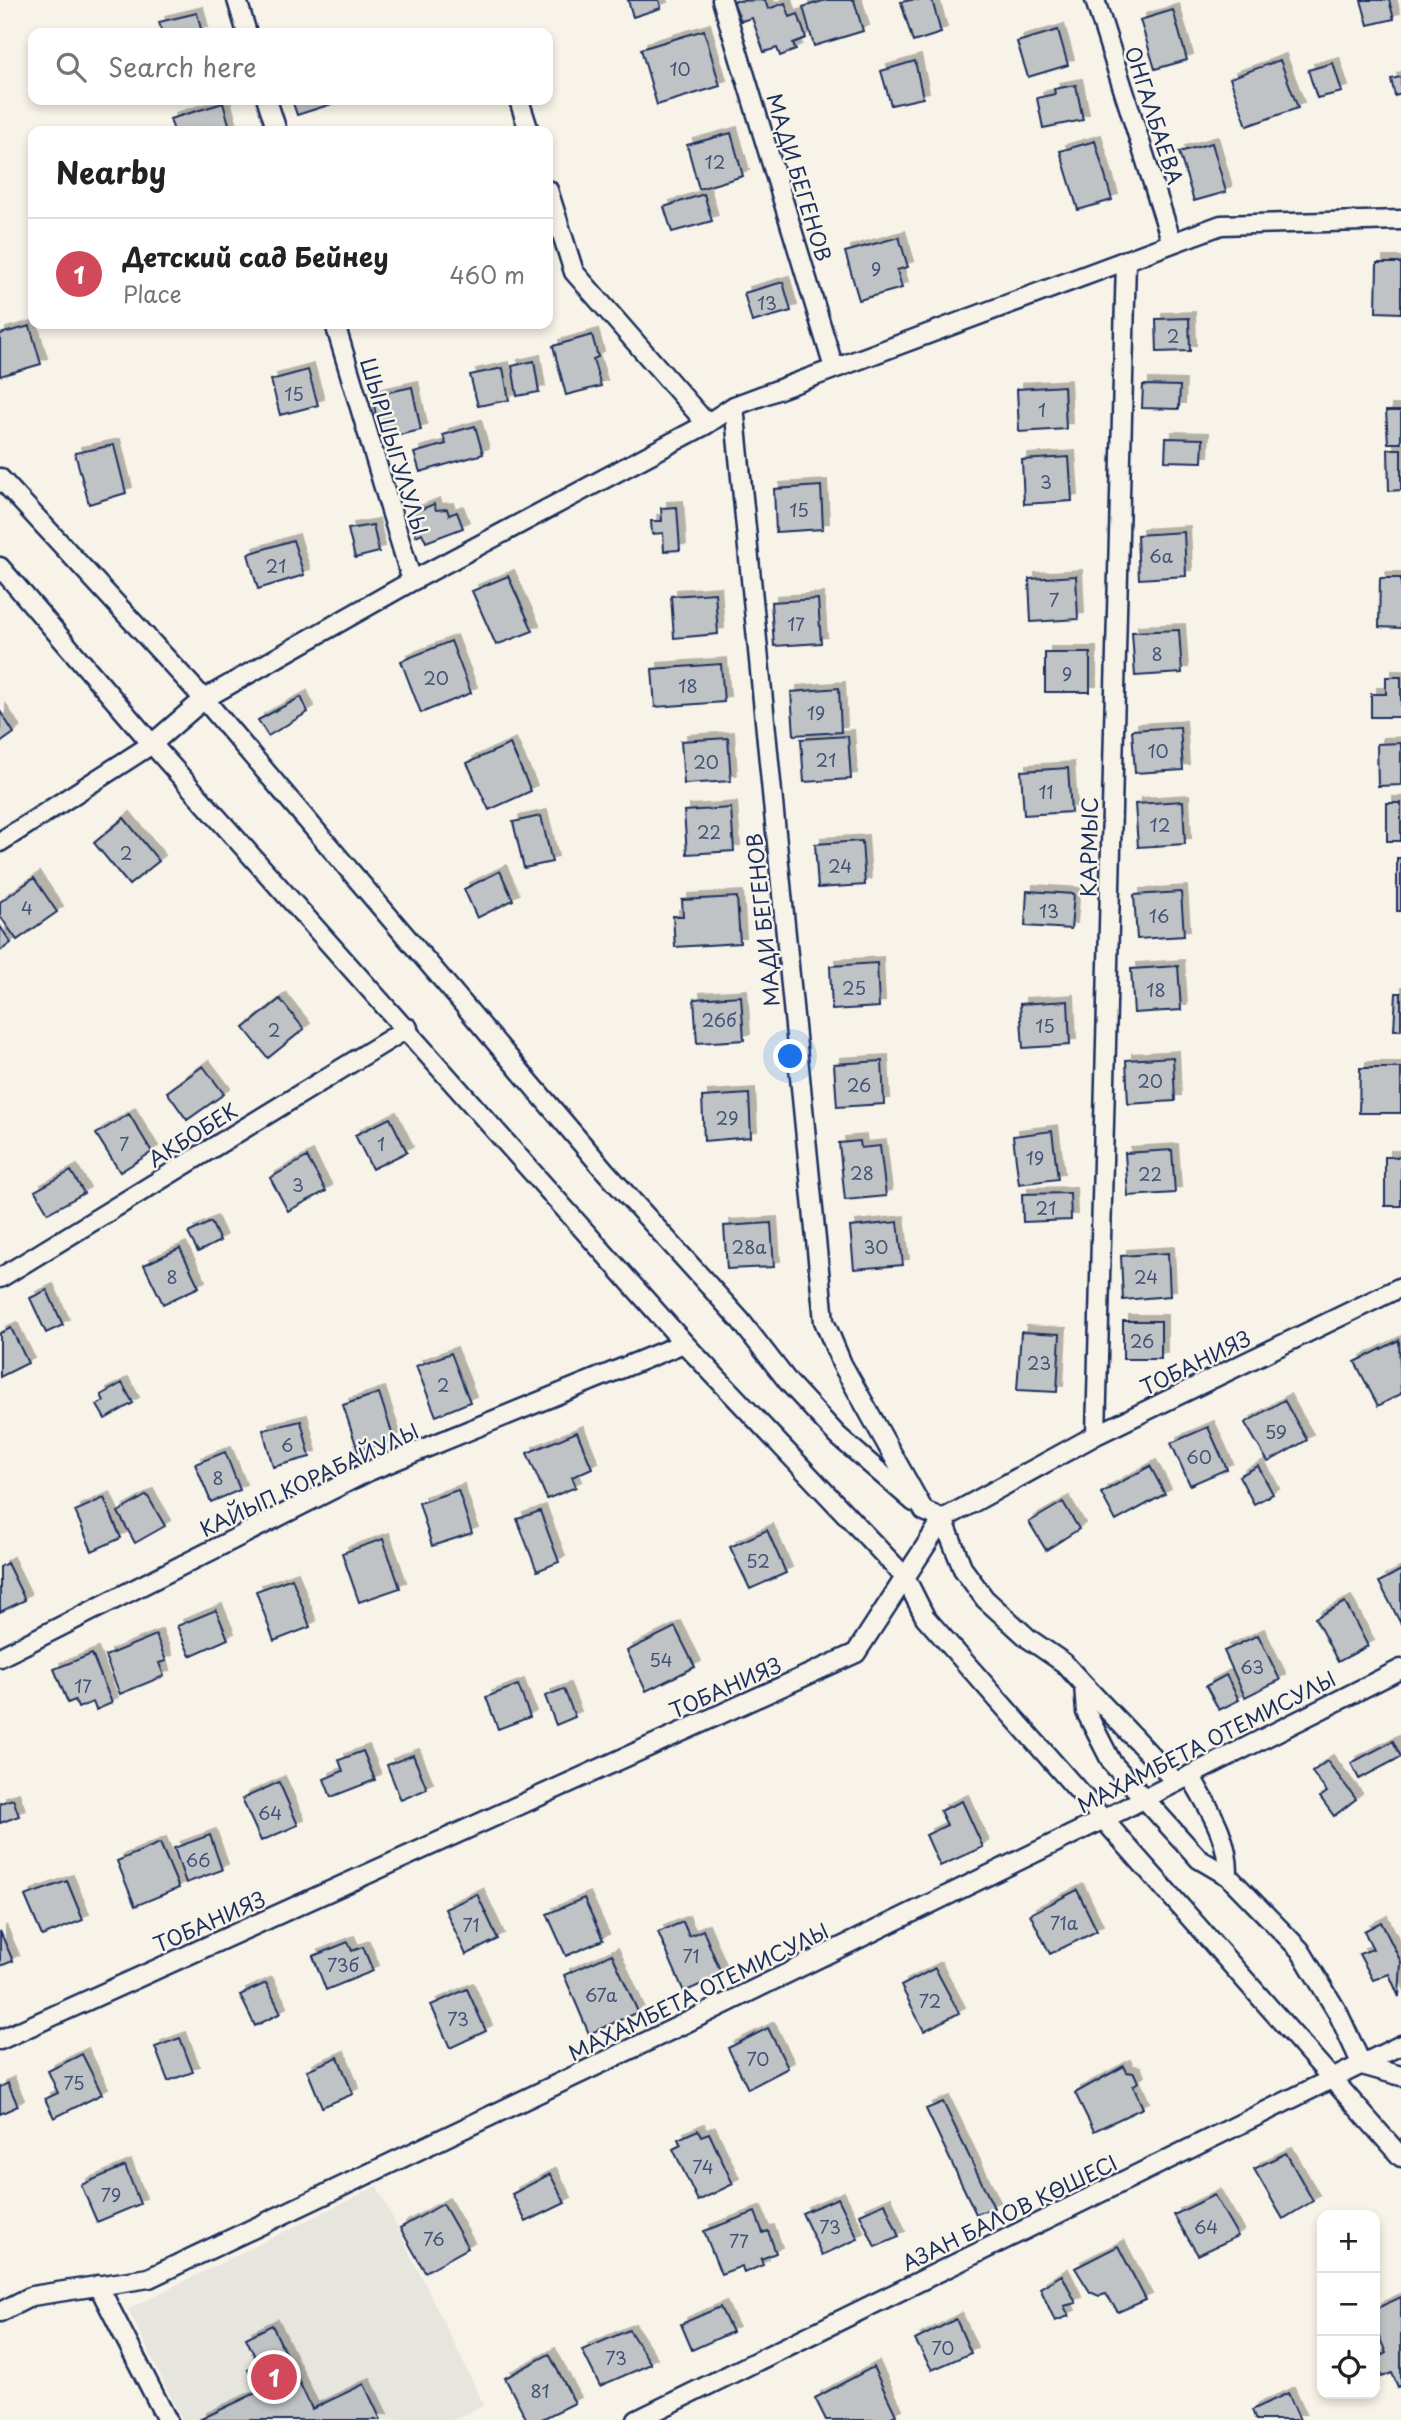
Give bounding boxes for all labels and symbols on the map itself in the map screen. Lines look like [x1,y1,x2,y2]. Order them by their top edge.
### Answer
street label: ОНГАЛБАЕВА [1118,42,1192,188]
house number: 10 [669,55,691,82]
street label: МАДИ БЕГЕНОВ [759,89,841,265]
house number: 12 [705,148,725,175]
house number: 9 [871,255,881,282]
house number: 13 [757,289,777,316]
house number: 2 [1167,322,1179,349]
street label: ШЫРШЫГУЛУЛЫ [353,353,437,539]
house number: 15 [284,380,304,407]
house number: 1 [1038,396,1046,423]
house number: 3 [1040,468,1052,495]
house number: 15 [789,496,809,523]
house number: 6а [1149,542,1174,569]
house number: 21 [266,552,286,579]
house number: 7 [1049,586,1059,613]
house number: 17 [787,610,805,637]
house number: 8 [1151,640,1163,667]
house number: 9 [1062,660,1072,687]
house number: 20 [423,664,449,691]
house number: 18 [678,672,698,699]
house number: 19 [807,699,825,726]
house number: 10 [1147,737,1169,764]
house number: 21 [816,746,836,773]
house number: 20 [693,748,719,775]
house number: 11 [1038,778,1054,805]
street label: КАРМЫС [1071,797,1105,897]
house number: 12 [1150,811,1170,838]
house number: 22 [697,818,721,845]
street label: МАДИ БЕГЕНОВ [737,832,787,1008]
house number: 2 [120,839,132,866]
house number: 24 [828,852,852,879]
house number: 4 [21,894,33,921]
house number: 13 [1039,897,1059,924]
house number: 16 [1149,902,1169,929]
house number: 25 [842,974,866,1001]
house number: 18 [1146,976,1166,1003]
house number: 26б [701,1006,737,1033]
house number: 15 [1035,1012,1055,1039]
house number: 2 [268,1016,280,1043]
your location [773,1039,807,1073]
house number: 20 [1137,1067,1163,1094]
house number: 26 [847,1071,871,1098]
street label: АКБОБЕК [141,1094,243,1174]
house number: 29 [716,1104,738,1131]
house number: 7 [119,1130,129,1157]
house number: 1 [377,1130,385,1157]
house number: 19 [1026,1144,1044,1171]
house number: 28 [850,1159,874,1186]
house number: 22 [1138,1160,1162,1187]
house number: 3 [292,1171,304,1198]
house number: 21 [1036,1194,1056,1221]
house number: 28а [731,1233,767,1260]
house number: 30 [863,1233,889,1260]
house number: 8 [166,1263,178,1290]
house number: 24 [1134,1263,1158,1290]
street label: ТОБАНИЯЗ [1134,1321,1256,1403]
house number: 26 [1130,1327,1154,1354]
house number: 23 [1027,1349,1051,1376]
house number: 2 [437,1371,449,1398]
street label: КАЙЫП КОРАБАЙУЛЫ [194,1414,424,1544]
house number: 59 [1265,1418,1287,1445]
house number: 6 [281,1431,293,1458]
house number: 60 [1186,1443,1212,1470]
house number: 8 [212,1464,224,1491]
house number: 52 [746,1547,770,1574]
house number: 54 [649,1646,673,1673]
street label: ТОБАНИЯЗ [664,1648,786,1726]
house number: 63 [1240,1653,1264,1680]
street label: МАХАМБЕТА ОТЕМИСУЛЫ [1071,1662,1341,1820]
house number: 17 [74,1672,92,1699]
house number: 64 [258,1799,282,1826]
house number: 66 [186,1846,210,1873]
street label: ТОБАНИЯЗ [148,1882,270,1960]
house number: 71а [1050,1909,1079,1936]
house number: 71 [463,1911,479,1938]
street label: МАХАМБЕТА ОТЕМИСУЛЫ [562,1914,834,2068]
house number: 71 [683,1942,699,1969]
house number: 73б [327,1951,360,1978]
house number: 67а [585,1981,618,2008]
house number: 72 [919,1987,941,2014]
house number: 73 [447,2005,469,2032]
house number: 70 [747,2045,769,2072]
house number: 75 [64,2069,85,2096]
street label: АЗАН БАЛОВ КӨШЕСІ [896,2146,1122,2278]
house number: 74 [692,2153,714,2180]
house number: 79 [101,2181,121,2208]
house number: 73 [819,2213,841,2240]
house number: 64 [1194,2213,1218,2240]
house number: 76 [423,2225,445,2252]
house number: 77 [729,2227,749,2254]
house number: 70 [932,2334,954,2361]
house number: 73 [605,2344,627,2371]
pin: 1 [251,2351,297,2403]
house number: 81 [530,2377,550,2404]

